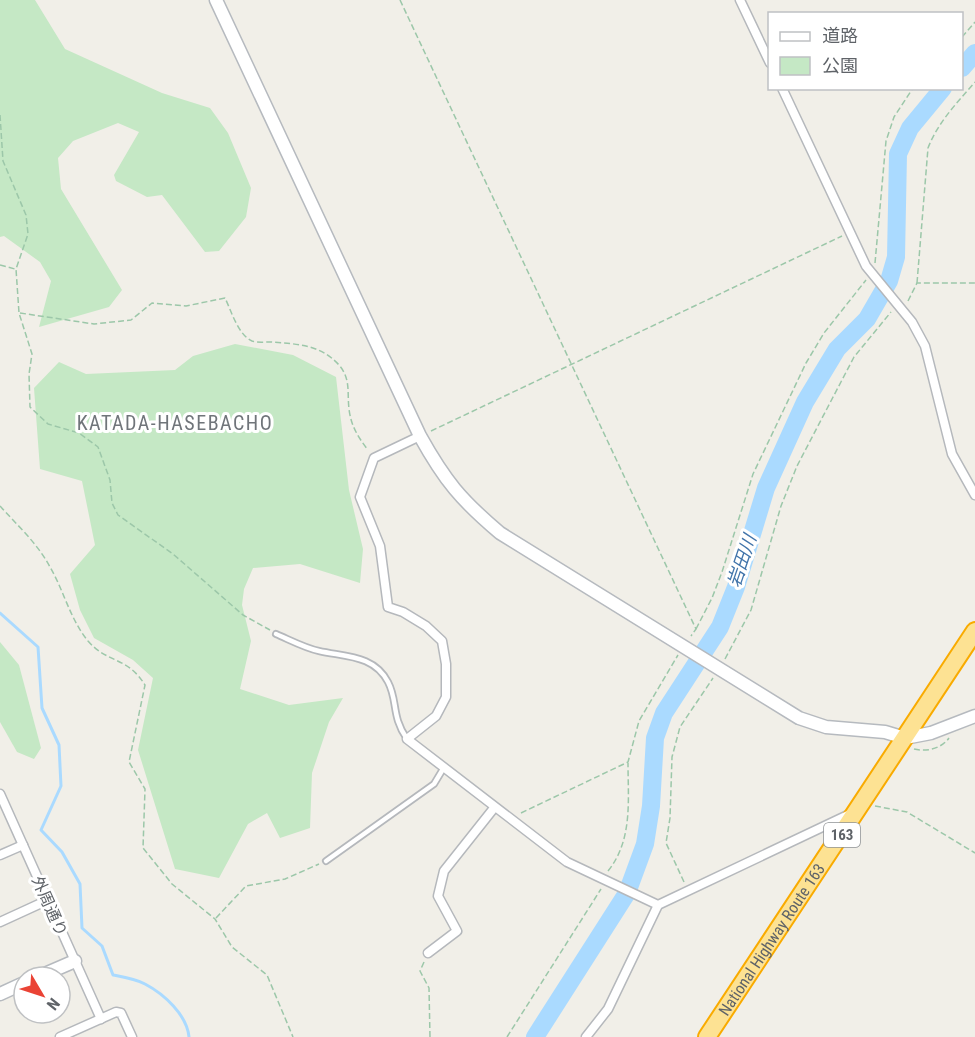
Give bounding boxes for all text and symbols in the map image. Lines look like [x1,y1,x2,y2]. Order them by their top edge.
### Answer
legend [768,12,963,90]
text: 道路 [822,25,858,46]
text: 公園 [822,55,858,76]
district label: KATADA-HASEBACHO [77,411,273,435]
water label: 岩田川 [723,530,761,590]
road number: 163 [824,823,860,847]
street label: National Highway Route 163 [715,860,829,1019]
street label: 外周通り [28,873,71,939]
north arrow [12,965,72,1025]
text: N [43,994,64,1014]

